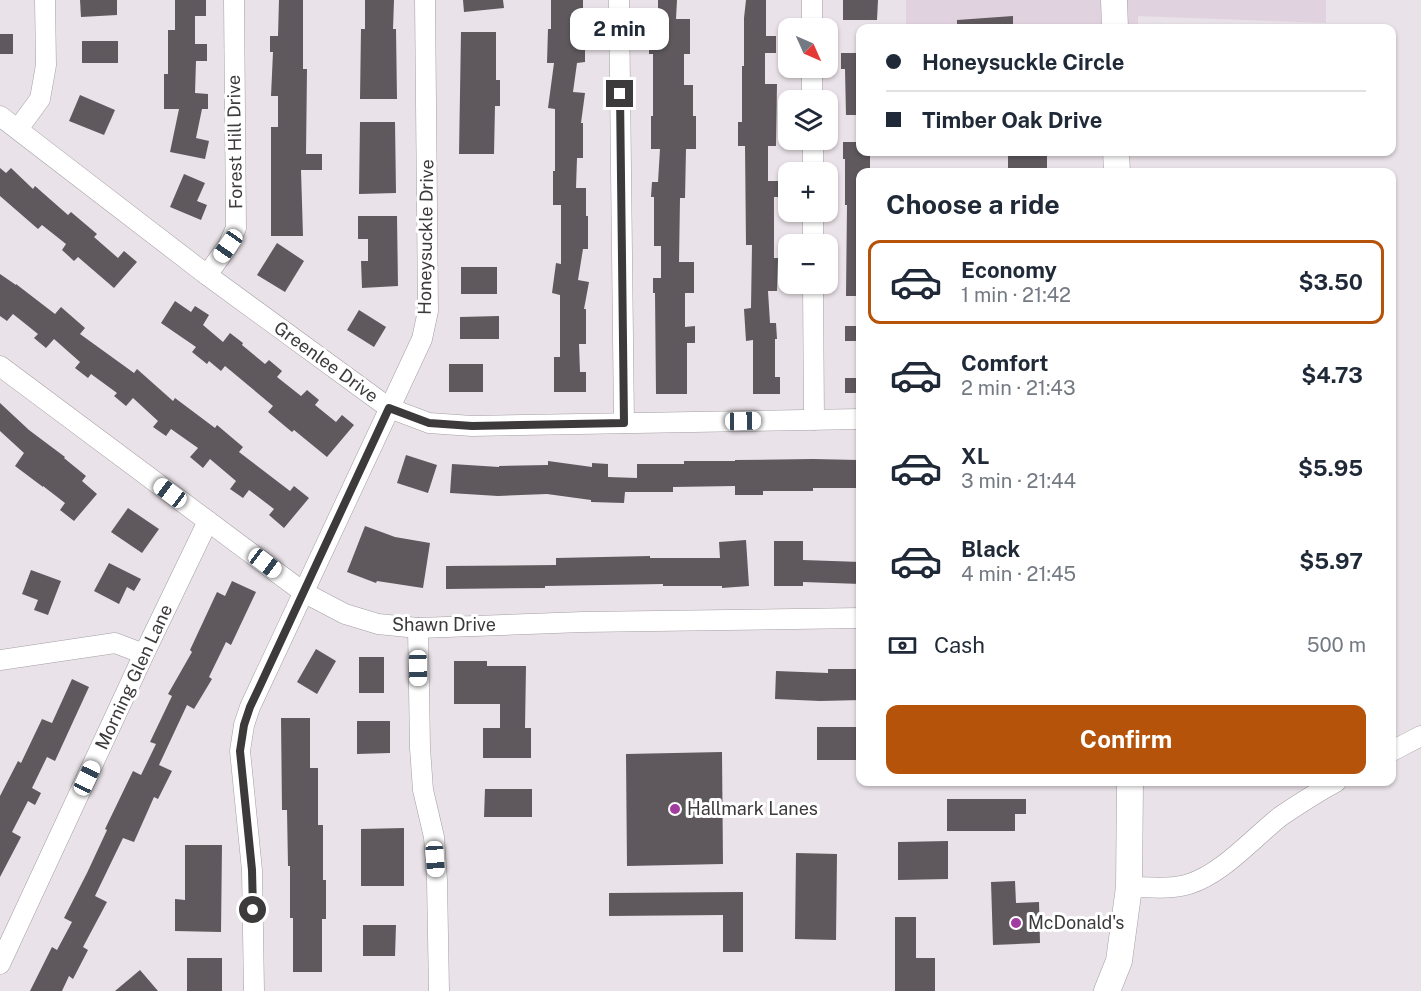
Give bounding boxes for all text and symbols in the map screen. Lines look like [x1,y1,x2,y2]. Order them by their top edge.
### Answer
callout: 2 min [570,7,670,49]
text: 2 min [593,17,646,41]
north arrow [778,18,838,78]
map controls [778,18,838,294]
text: Honeysuckle Circle [922,49,1124,75]
street label: Forest Hill Drive [223,75,246,209]
route end [606,80,633,107]
button: layers [778,90,838,150]
text: Timber Oak Drive [922,107,1102,133]
street label: Honeysuckle Drive [414,159,437,315]
button: + [778,162,838,222]
text: Choose a ride [886,188,1060,220]
car [210,226,246,266]
button: − [778,234,838,294]
icon: car [889,255,943,309]
text: Economy [961,257,1057,283]
text: $3.50 [1298,269,1363,295]
text: 1 min · 21:42 [961,283,1071,307]
street label: Greenlee Drive [270,317,382,406]
icon: car [889,348,943,402]
text: Comfort [961,350,1048,376]
text: $4.73 [1301,362,1363,388]
text: 2 min · 21:43 [961,376,1076,400]
car [725,412,761,430]
icon: car [889,441,943,495]
text: XL [961,443,989,469]
text: $5.95 [1298,455,1363,481]
text: 3 min · 21:44 [961,469,1076,493]
car [150,475,190,511]
icon: car [889,534,943,588]
text: Black [961,536,1020,562]
car [245,545,285,581]
text: $5.97 [1299,548,1363,574]
text: 4 min · 21:45 [961,562,1076,586]
street label: Morning Glen Lane [91,601,176,753]
street label: Shawn Drive [392,614,496,635]
icon: cash [886,629,919,662]
text: Cash [934,632,985,658]
text: 500 m [1307,633,1366,657]
car [409,650,427,686]
button: Confirm [886,705,1366,774]
car [71,758,103,798]
place label: Hallmark Lanes [687,798,818,819]
marker: Hallmark Lanes [668,802,682,816]
car [425,840,445,878]
route start [239,896,266,923]
place label: McDonald's [1028,912,1124,933]
marker: McDonald's [1009,916,1023,930]

